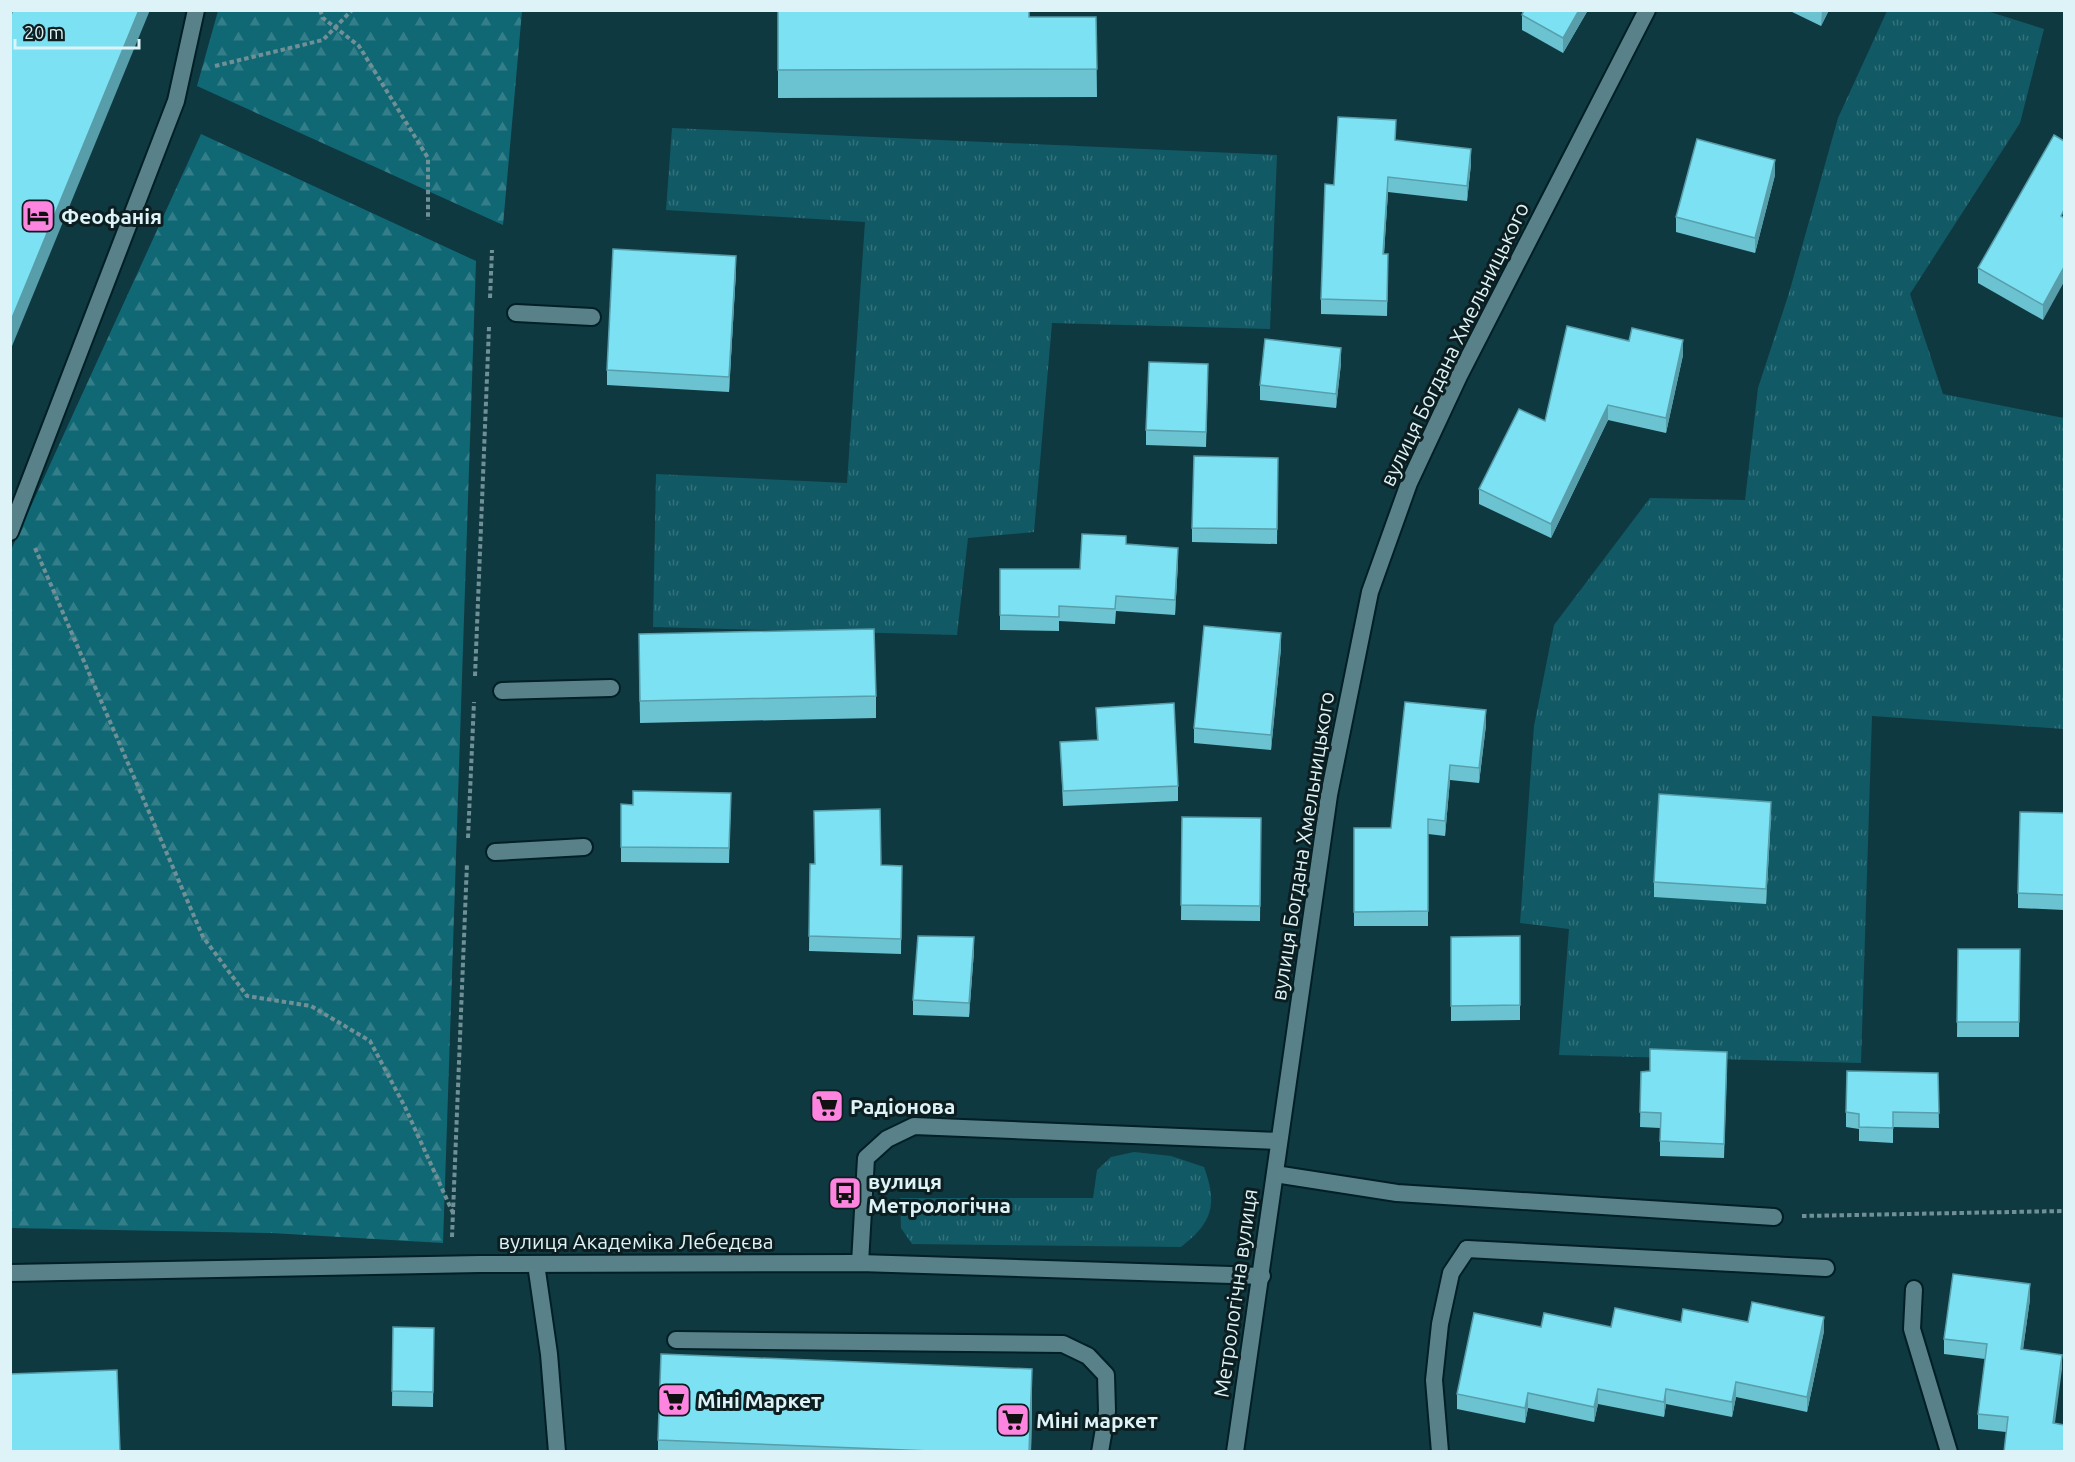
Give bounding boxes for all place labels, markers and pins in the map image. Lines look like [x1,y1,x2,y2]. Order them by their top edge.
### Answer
hotel icon: Феофанія [20,198,56,234]
place label: Феофанія [61,204,162,228]
supermarket icon: Радіонова [809,1088,845,1124]
place label: Радіонова [850,1094,955,1118]
place label: вулиця Метрологічна [868,1169,1011,1217]
bus stop icon: вулиця Метрологічна [827,1175,863,1211]
supermarket icon: Міні Маркет [656,1382,692,1418]
place label: Міні Маркет [697,1388,822,1412]
supermarket icon: Міні маркет [995,1402,1031,1438]
place label: Міні маркет [1036,1408,1158,1432]

